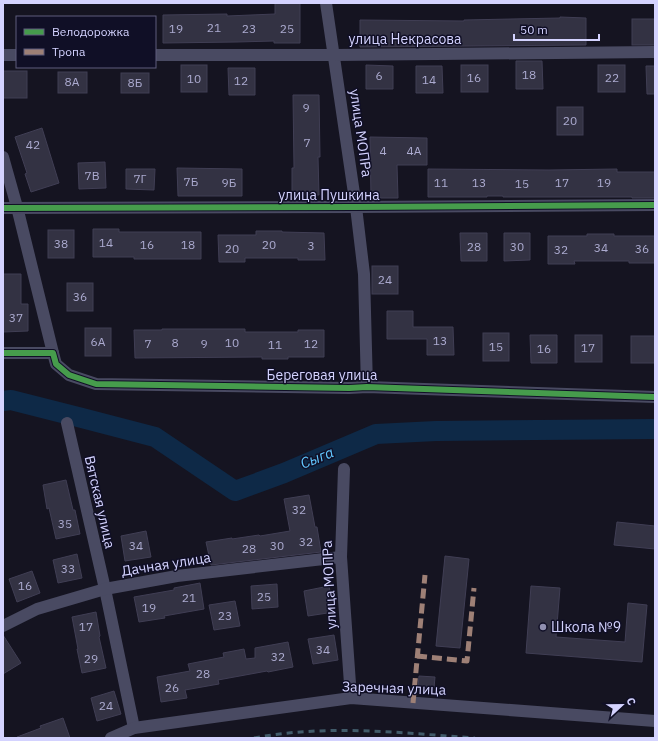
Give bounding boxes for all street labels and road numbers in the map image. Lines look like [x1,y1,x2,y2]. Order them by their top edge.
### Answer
street label: улица Некрасова [349,30,462,48]
street label: улица МОПРа [346,88,376,179]
street label: улица Пушкина [278,186,380,204]
street label: Береговая улица [267,366,378,384]
street label: Вятская улица [81,454,120,551]
street label: улица МОПРа [318,540,340,630]
street label: Дачная улица [120,548,212,580]
street label: Заречная улица [342,677,447,699]

